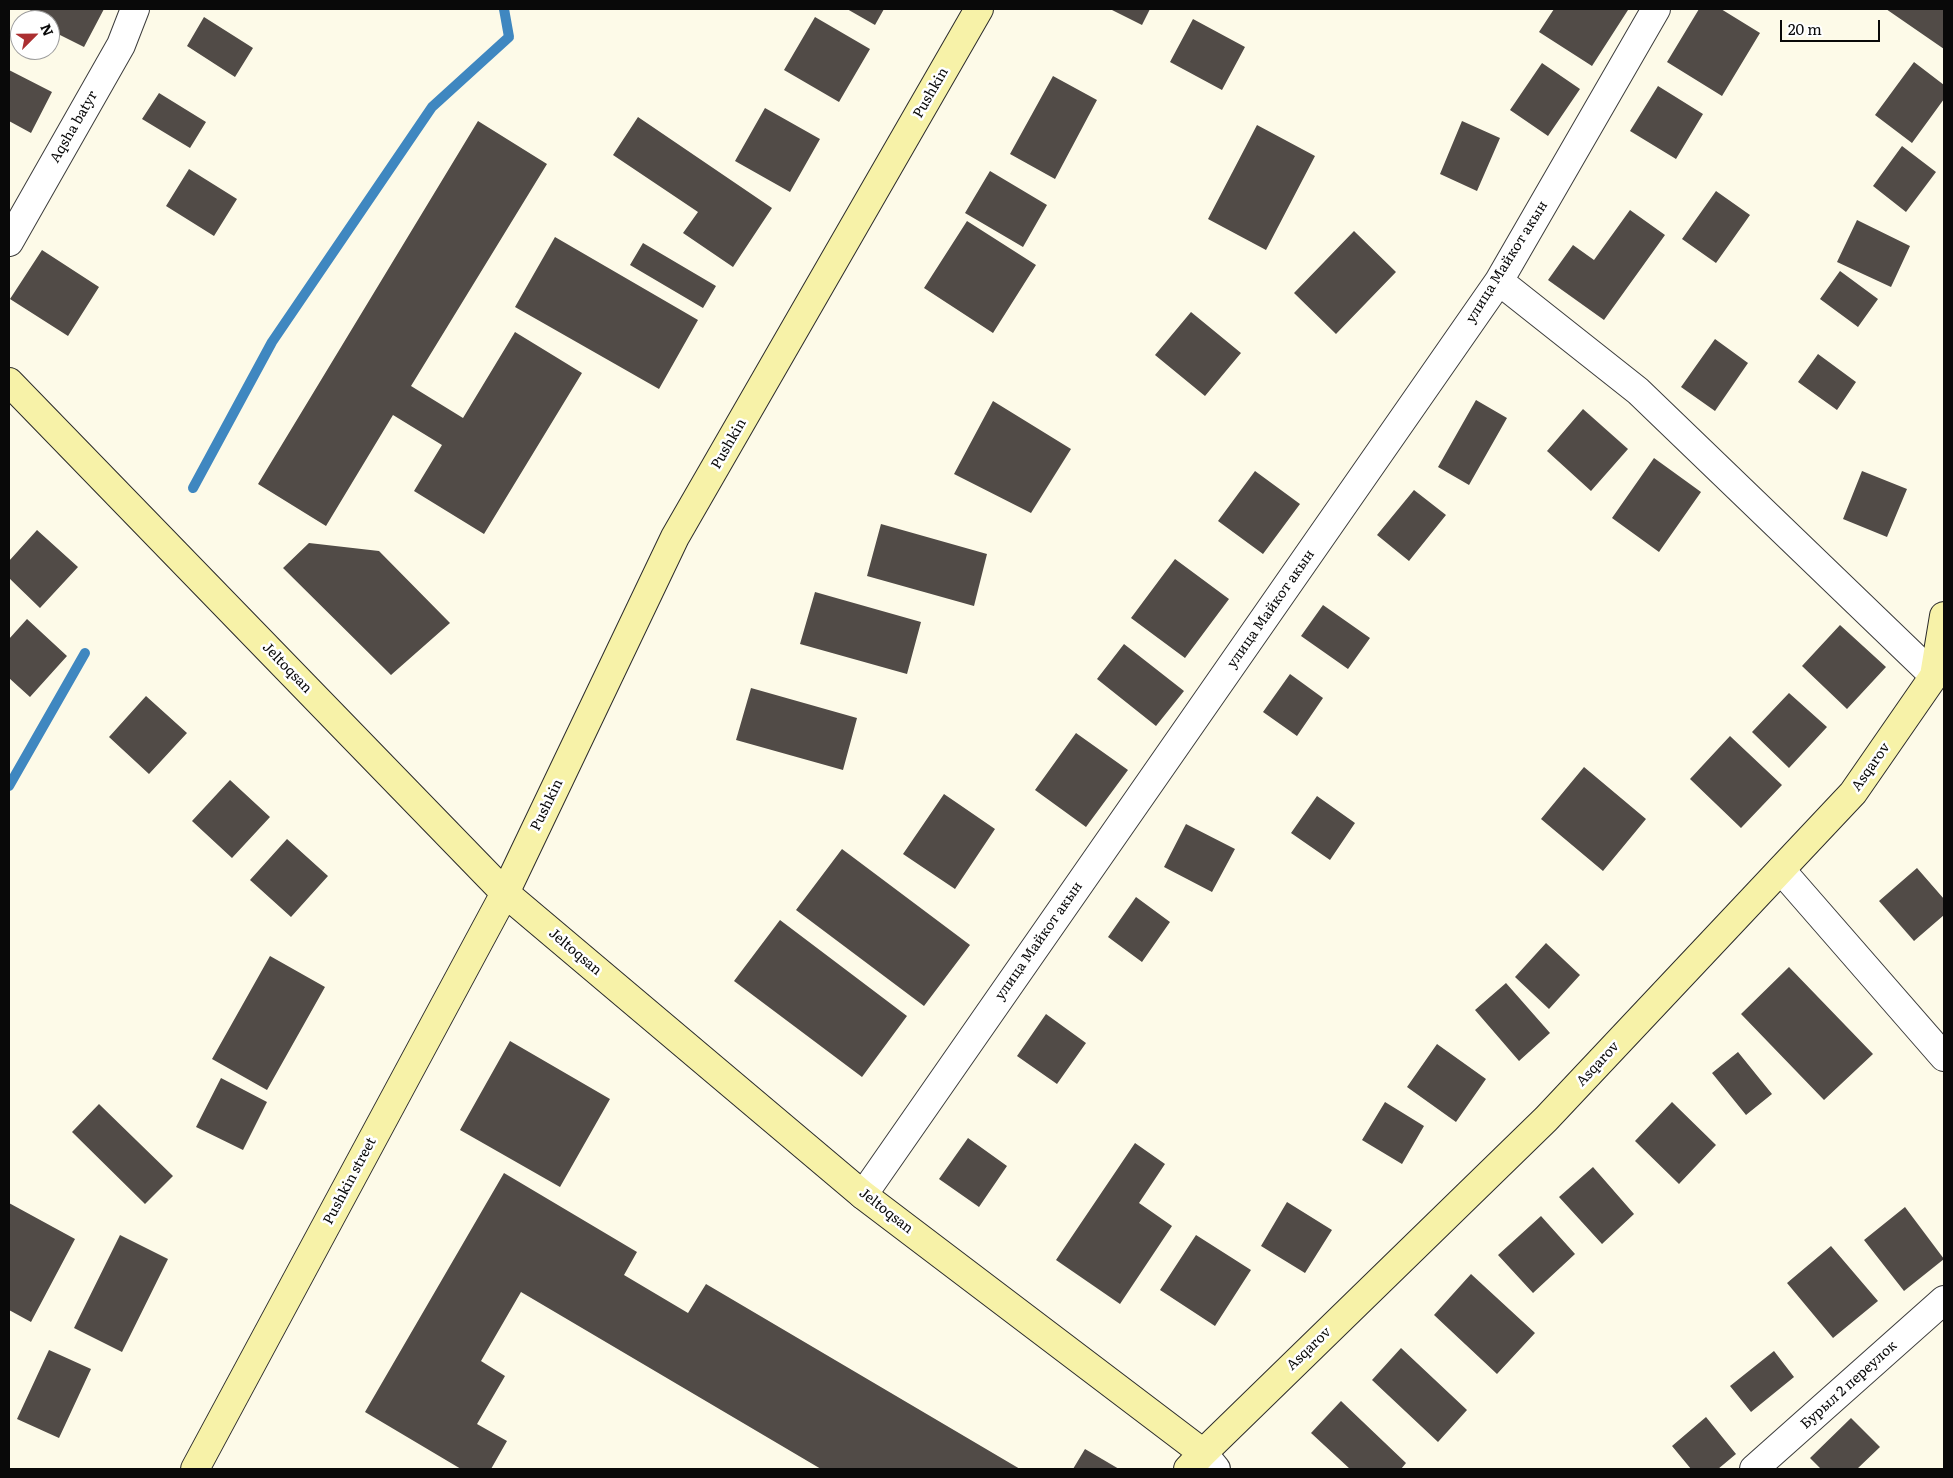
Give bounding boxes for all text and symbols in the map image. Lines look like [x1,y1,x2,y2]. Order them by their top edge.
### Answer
north arrow [10,10,60,60]
scale bar [1783,10,1883,42]
text: 20 m [1788,17,1822,40]
text: N [36,20,59,39]
street label: Pushkin [910,65,952,121]
street label: Aqsha batyr [47,88,101,166]
street label: улица Майкот акын [1463,198,1551,326]
street label: Pushkin [708,416,750,472]
street label: улица Майкот акын [1224,546,1318,672]
street label: Jeltoqsan [259,639,315,697]
street label: Asqarov [1848,740,1894,794]
street label: Pushkin [527,776,567,834]
street label: улица Майкот акын [992,878,1086,1004]
street label: Jeltoqsan [545,925,605,979]
street label: Asqarov [1573,1038,1623,1090]
street label: Pushkin street [320,1135,380,1227]
street label: Jeltoqsan [856,1185,916,1237]
street label: Asqarov [1283,1324,1335,1374]
street label: Бурыл 2 переулок [1797,1337,1901,1433]

